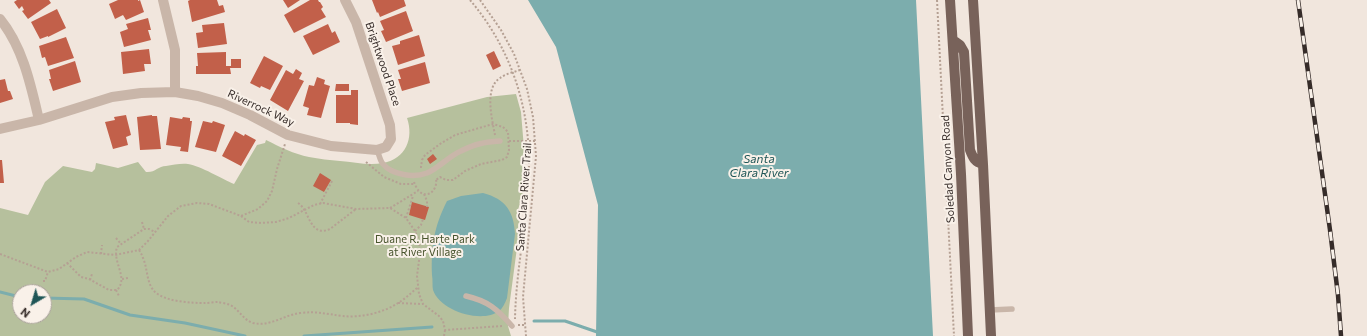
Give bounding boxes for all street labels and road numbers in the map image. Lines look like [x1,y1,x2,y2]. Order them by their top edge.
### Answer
street label: Brightwood Place [362,20,404,108]
street label: Riverrock Way [226,87,296,129]
street label: Soledad Canyon Road [939,115,957,223]
street label: Santa Clara River Trail [514,142,534,252]

